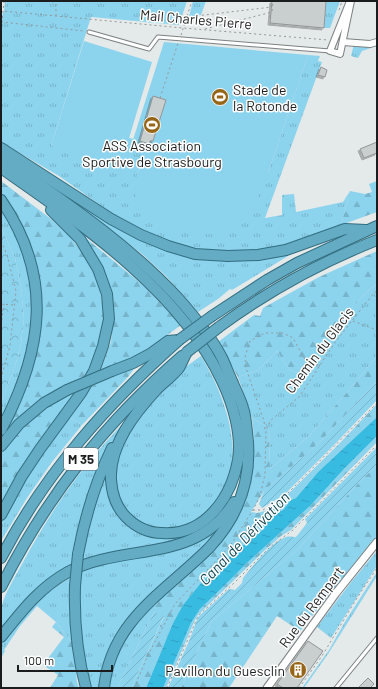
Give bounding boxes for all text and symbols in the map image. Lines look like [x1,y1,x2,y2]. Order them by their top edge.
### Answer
street label: Mail Charles Pierre [139,6,253,32]
place label: Stade de la Rotonde [233,81,297,114]
sports icon: Stade de la Rotonde [210,87,230,107]
sports icon: ASS Association Sportive de Strasbourg [142,115,162,135]
place label: ASS Association Sportive de Strasbourg [82,137,222,170]
street label: Chemin du Glacis [281,303,357,396]
road number: M 35 [64,448,98,470]
water label: Canal de Dérivation [195,488,293,588]
street label: Rue du Rempart [275,563,347,651]
scale bar [18,647,112,673]
text: 100 m [24,653,54,667]
building icon: Pavillon du Guesclin [288,660,308,680]
place label: Pavillon du Guesclin [165,662,285,679]

